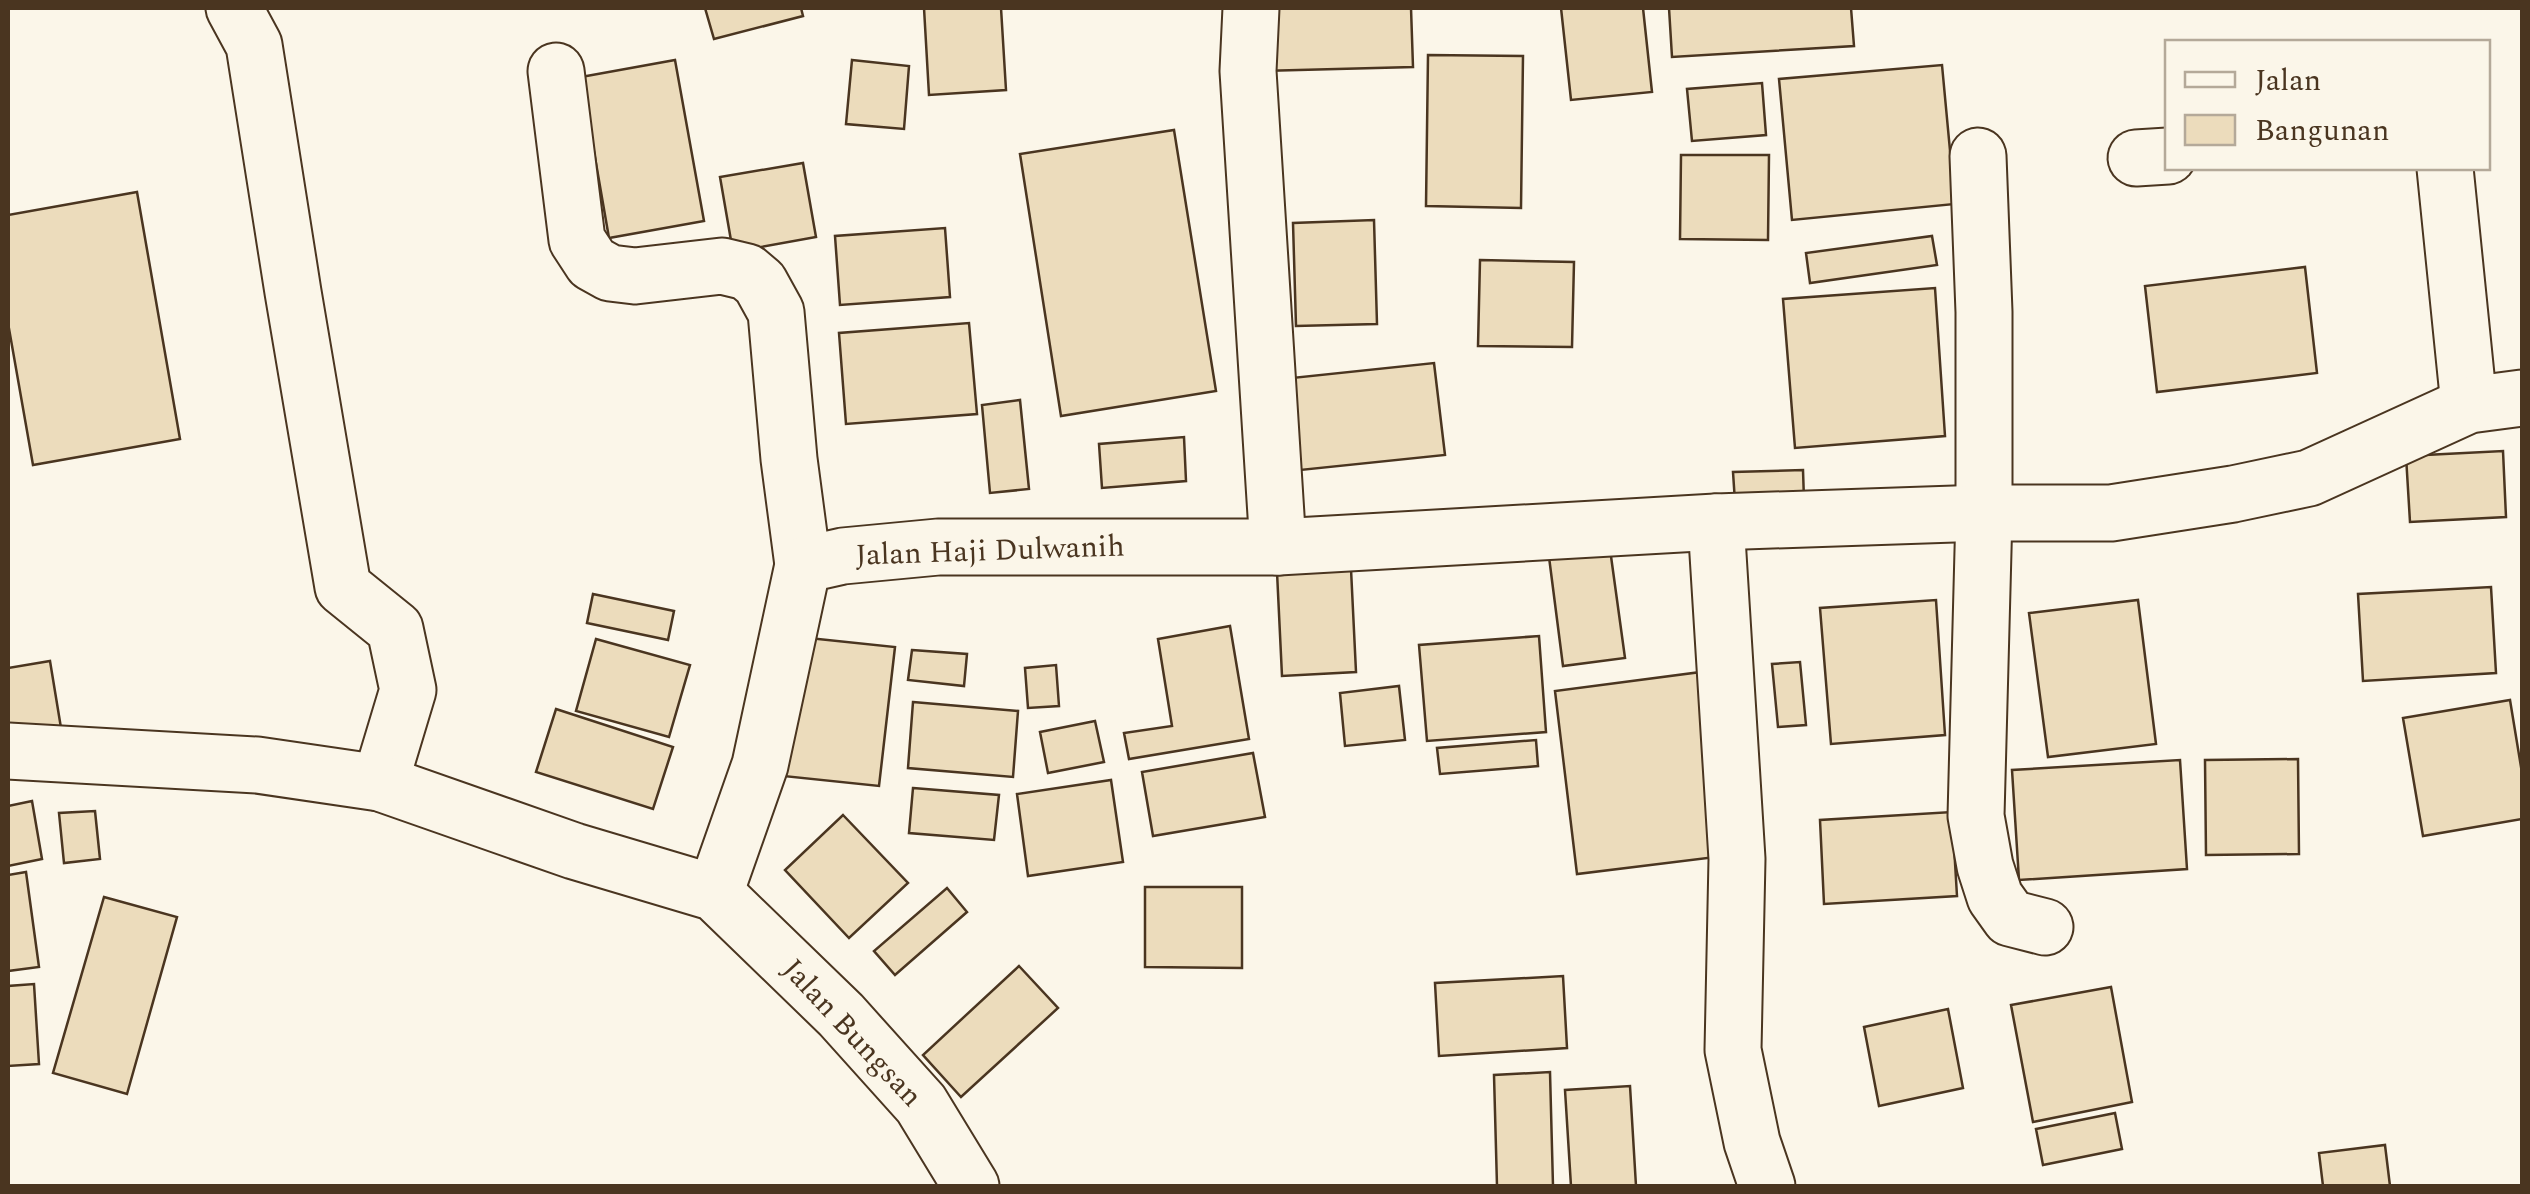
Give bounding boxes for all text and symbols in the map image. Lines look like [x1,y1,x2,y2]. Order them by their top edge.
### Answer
legend [2165,40,2490,170]
text: Jalan [2255,58,2321,104]
text: Bangunan [2255,108,2389,154]
street label: Jalan Haji Dulwanih [855,523,1125,579]
street label: Jalan Bungsan [771,948,933,1118]

